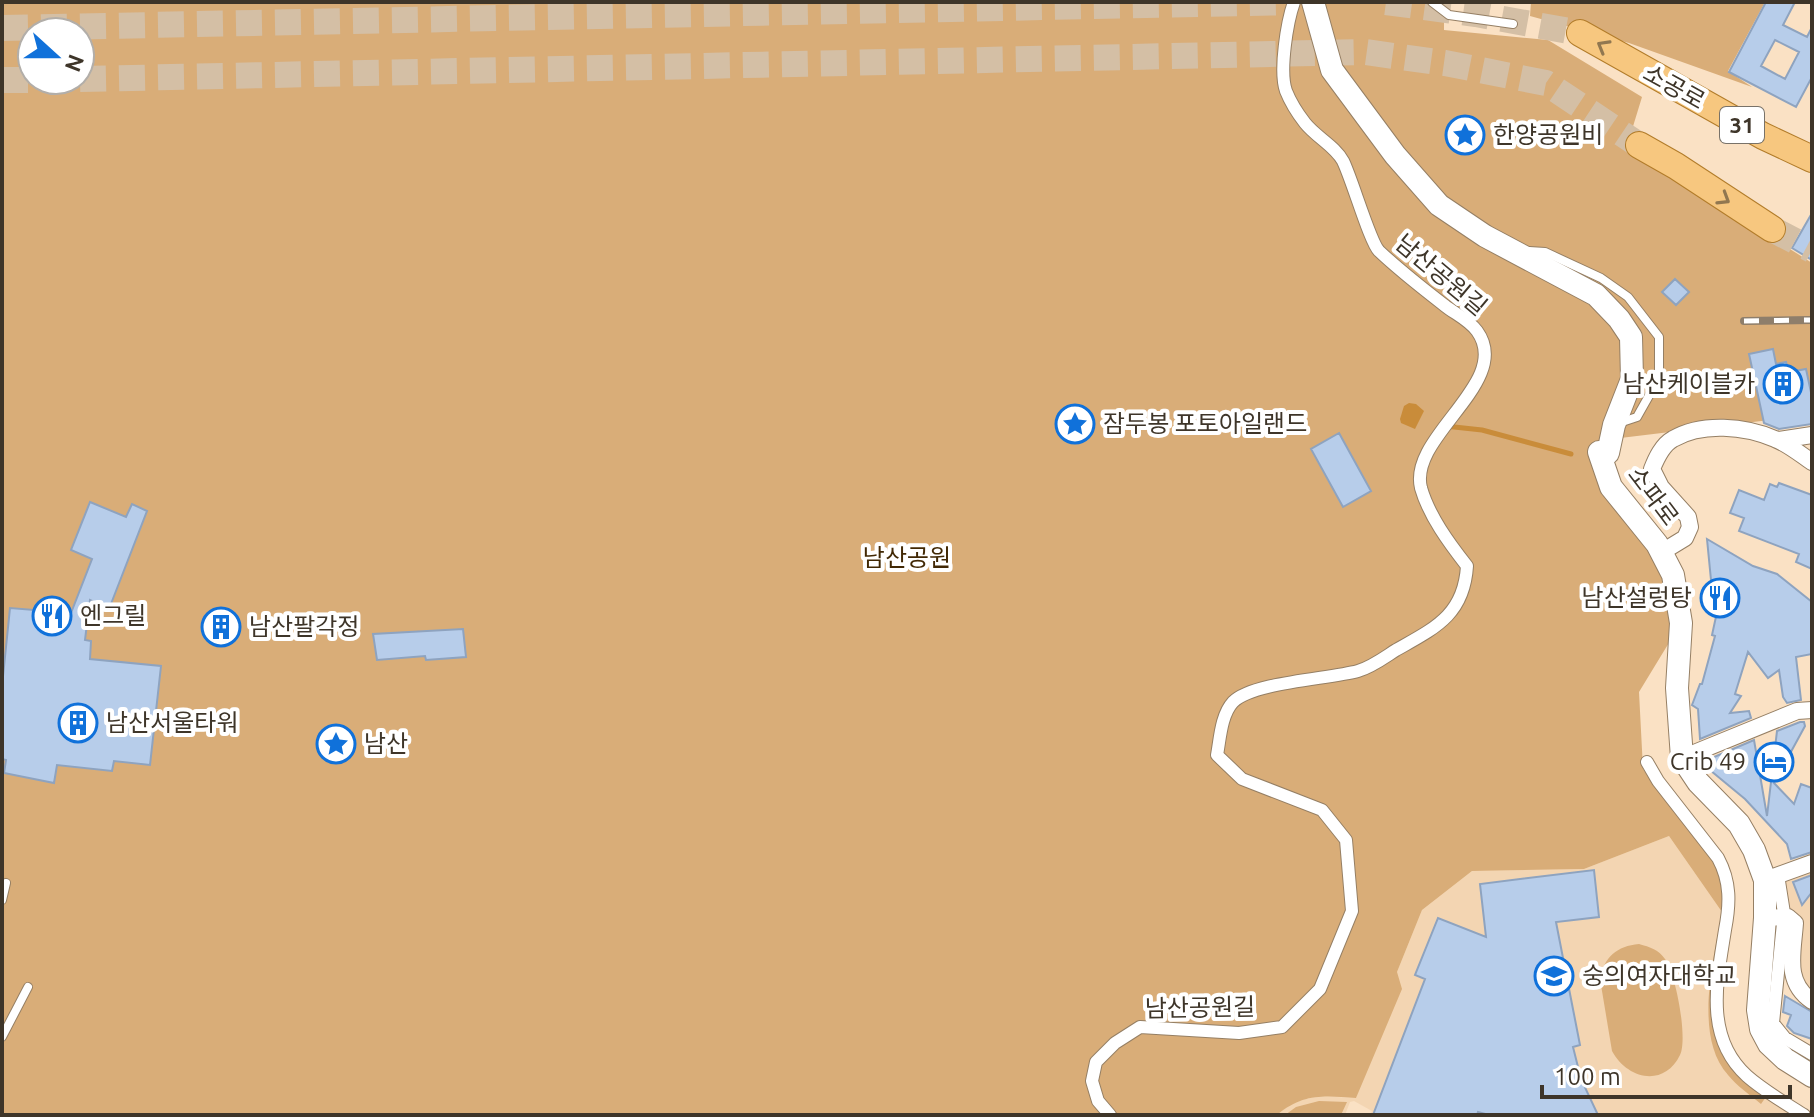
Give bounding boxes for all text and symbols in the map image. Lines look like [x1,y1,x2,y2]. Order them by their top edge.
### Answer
north arrow [16,16,96,96]
one-way arrow [1597,40,1611,56]
text: N [61,51,90,75]
street label: 소공로 [1639,59,1710,114]
road number: 31 [1720,107,1764,143]
place icon: 한양공원비 [1444,114,1486,156]
place label: 한양공원비 [1493,121,1603,148]
one-way arrow [1715,189,1730,204]
street label: 남산공원길 [1390,229,1492,320]
building icon: 남산케이블카 [1762,363,1804,405]
place label: 남산케이블카 [1623,370,1755,397]
place icon: 잠두봉 포토아일랜드 [1054,403,1096,445]
place label: 잠두봉 포토아일랜드 [1103,410,1307,437]
street label: 소파로 [1623,461,1684,530]
park label: 남산공원 [863,544,951,571]
restaurant icon: 남산설렁탕 [1699,577,1741,619]
place label: 남산설렁탕 [1582,584,1692,611]
restaurant icon: 엔그릴 [31,595,73,637]
place label: 엔그릴 [80,602,146,629]
building icon: 남산팔각정 [200,606,242,648]
place label: 남산팔각정 [249,613,359,640]
building icon: 남산서울타워 [57,702,99,744]
place label: 남산서울타워 [106,709,238,736]
place icon: 남산 [315,723,357,765]
place label: 남산 [364,730,408,757]
hotel icon: Crib 49 [1753,741,1795,783]
place label: Crib 49 [1670,748,1746,775]
school or university icon: 숭의여자대학교 [1533,955,1575,997]
place label: 숭의여자대학교 [1582,962,1737,989]
street label: 남산공원길 [1145,993,1255,1022]
scale bar [1542,1049,1790,1099]
text: 100 m [1554,1063,1621,1090]

